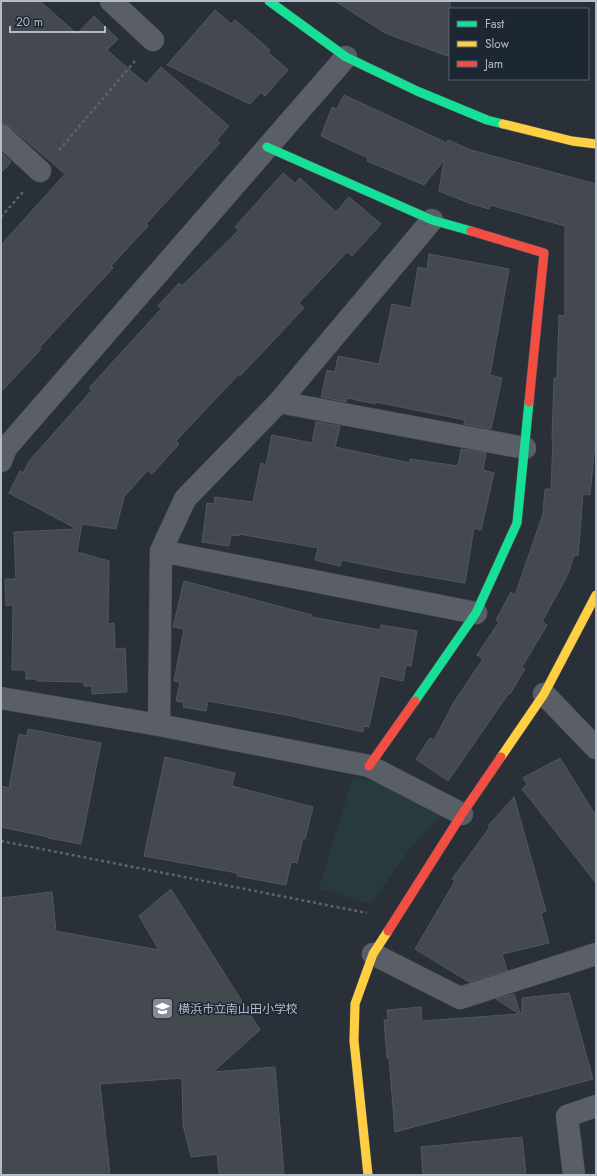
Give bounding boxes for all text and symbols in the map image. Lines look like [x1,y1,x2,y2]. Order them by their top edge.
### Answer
scale bar [10,8,105,34]
legend [449,8,589,80]
text: 20 m [16,13,43,31]
text: Fast [485,15,504,33]
text: Slow [485,35,510,53]
text: Jam [483,55,503,73]
school or university icon: 横浜市立南山田小学校 [150,996,176,1022]
place label: 横浜市立南山田小学校 [178,1000,298,1018]

